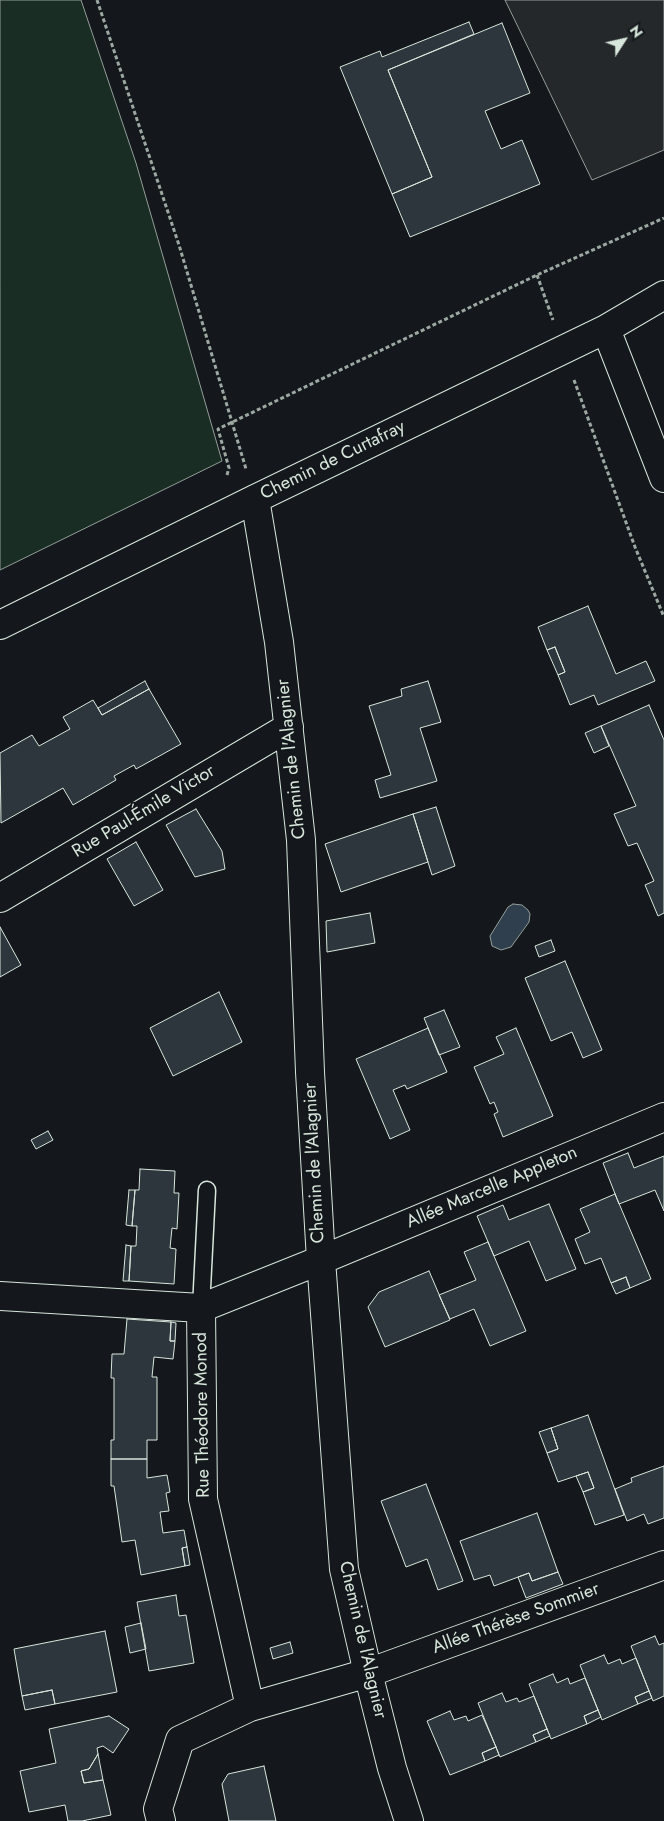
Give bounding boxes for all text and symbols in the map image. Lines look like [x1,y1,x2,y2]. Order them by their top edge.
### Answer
north arrow [599,15,649,65]
text: N [625,21,648,42]
street label: Chemin de Curtafray [257,417,409,505]
street label: Chemin de l'Alagnier [273,678,311,840]
street label: Rue Paul-Émile Victor [69,761,219,863]
street label: Chemin de l'Alagnier [300,1082,330,1244]
street label: Allée Marcelle Appleton [403,1142,581,1234]
street label: Rue Théodore Monod [191,1332,215,1498]
street label: Chemin de l'Alagnier [333,1559,391,1721]
street label: Allée Thérèse Sommier [430,1579,602,1659]

